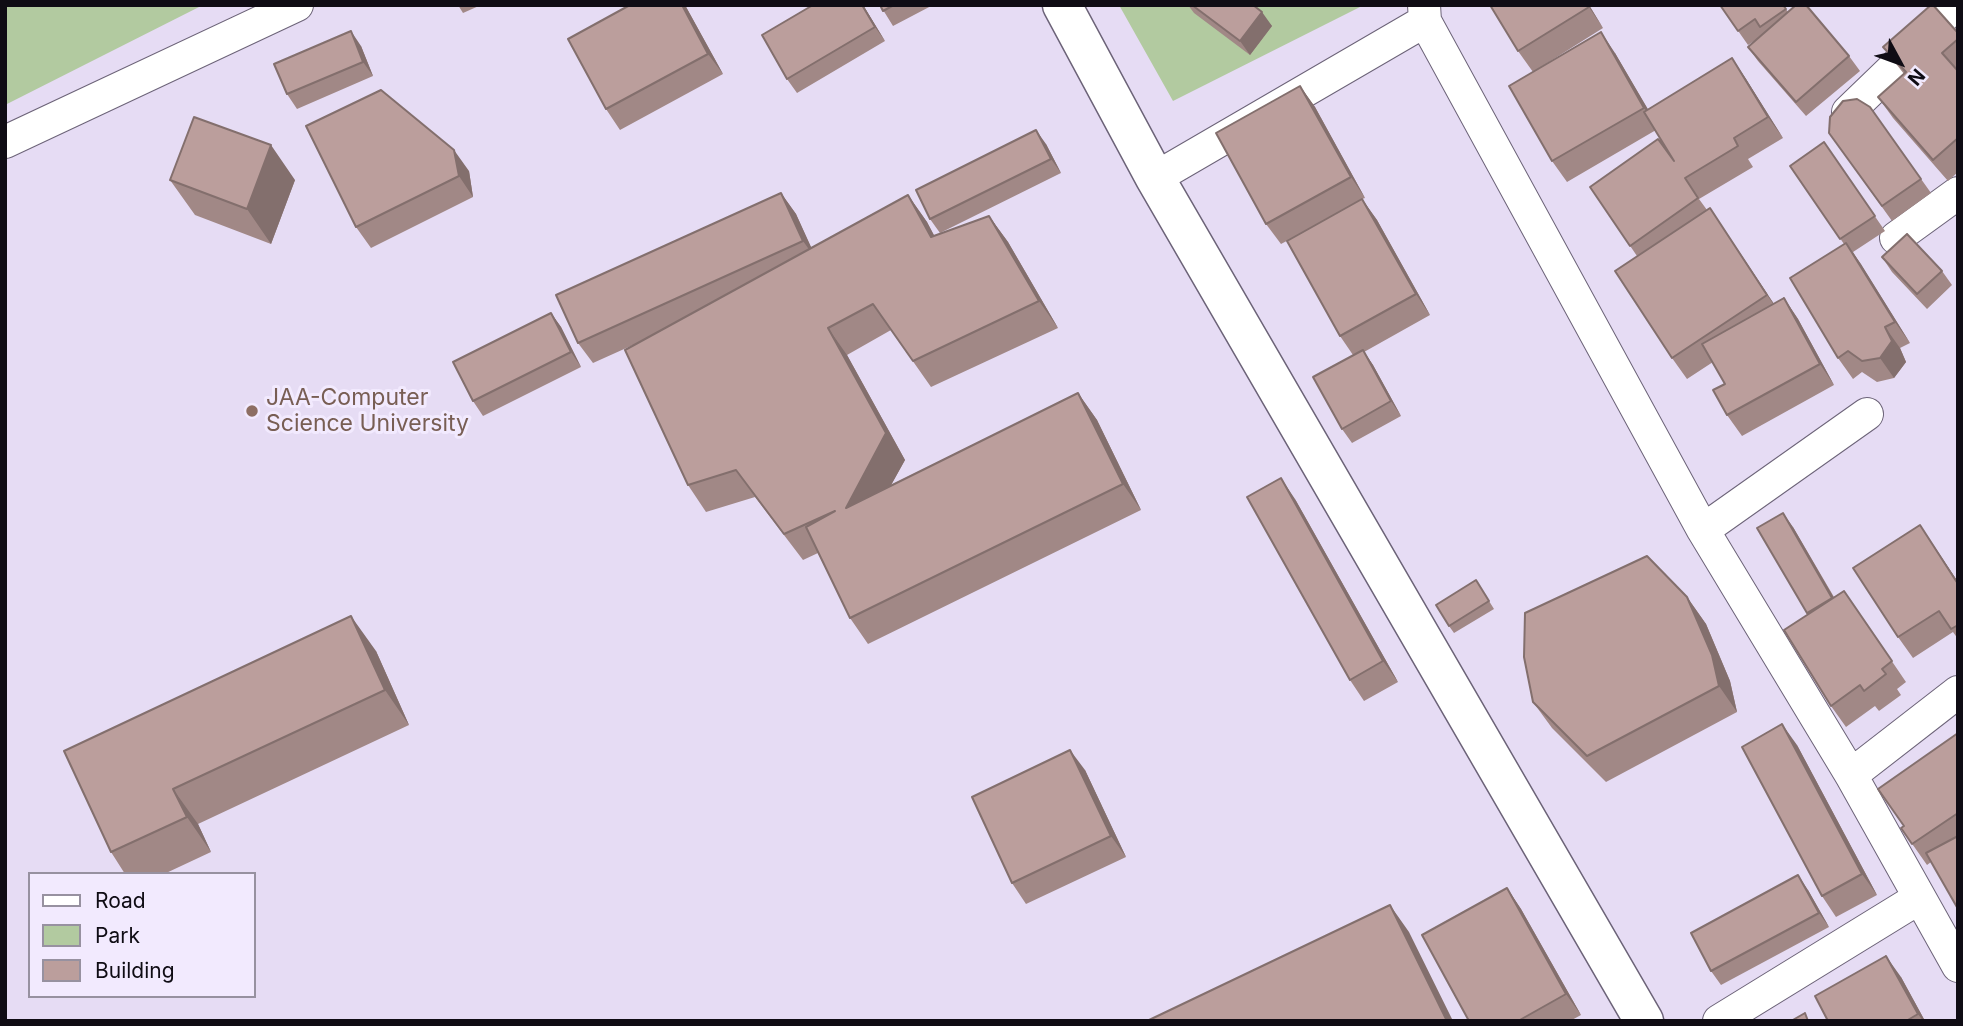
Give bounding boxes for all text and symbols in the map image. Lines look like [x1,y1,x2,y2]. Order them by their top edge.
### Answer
north arrow [1865,28,1935,98]
text: N [1903,64,1930,90]
place label: JAA-Computer Science University [266,384,469,438]
marker: JAA-Computer Science University [244,403,260,419]
legend [28,872,256,998]
text: Road [95,888,146,913]
text: Park [95,923,140,948]
text: Building [95,958,175,983]

